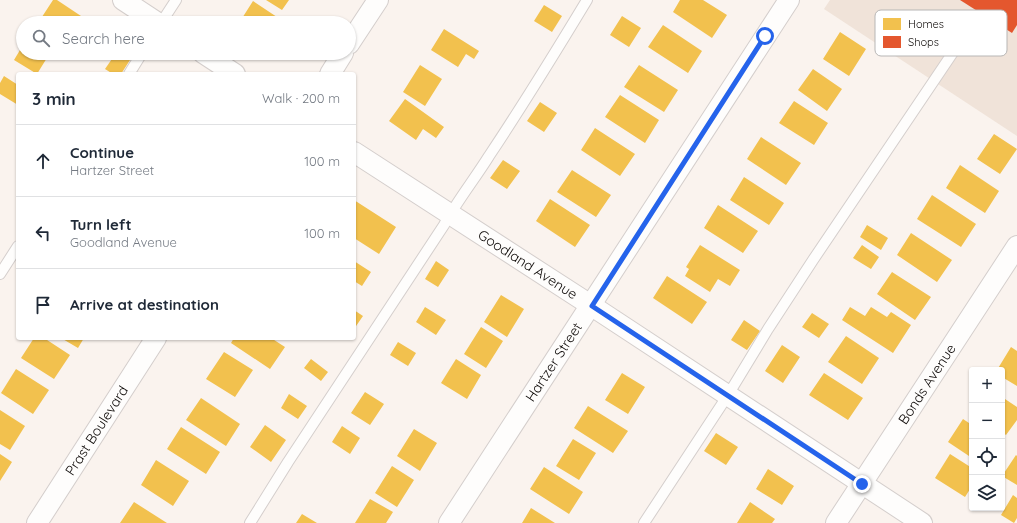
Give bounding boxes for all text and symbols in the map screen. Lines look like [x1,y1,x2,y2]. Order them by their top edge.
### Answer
legend [875,10,1007,56]
search box [16,16,356,60]
text: Homes [908,17,944,31]
icon: search [30,27,52,49]
route start [756,27,774,45]
text: Search here [62,29,145,48]
text: Shops [908,35,939,49]
text: 3 min [32,88,76,109]
text: Walk · 200 m [262,90,340,106]
text: Continue [70,143,134,162]
icon: ahead [32,150,54,172]
text: 100 m [304,153,340,169]
text: Hartzer Street [70,162,154,178]
text: Turn left [70,215,132,234]
icon: left [32,222,54,244]
text: 100 m [304,225,340,241]
street label: Goodland Avenue [475,226,581,303]
text: Goodland Avenue [70,234,177,250]
icon: arrive [32,294,54,316]
text: Arrive at destination [70,295,219,314]
street label: Hartzer Street [521,319,586,405]
street label: Bonds Avenue [894,340,960,428]
map controls [969,367,1005,511]
button: + [969,367,1005,403]
street label: Prast Boulevard [61,382,132,479]
button: − [969,403,1005,439]
button: locate [969,439,1005,475]
route end [853,475,871,493]
button: layers [969,475,1005,511]

